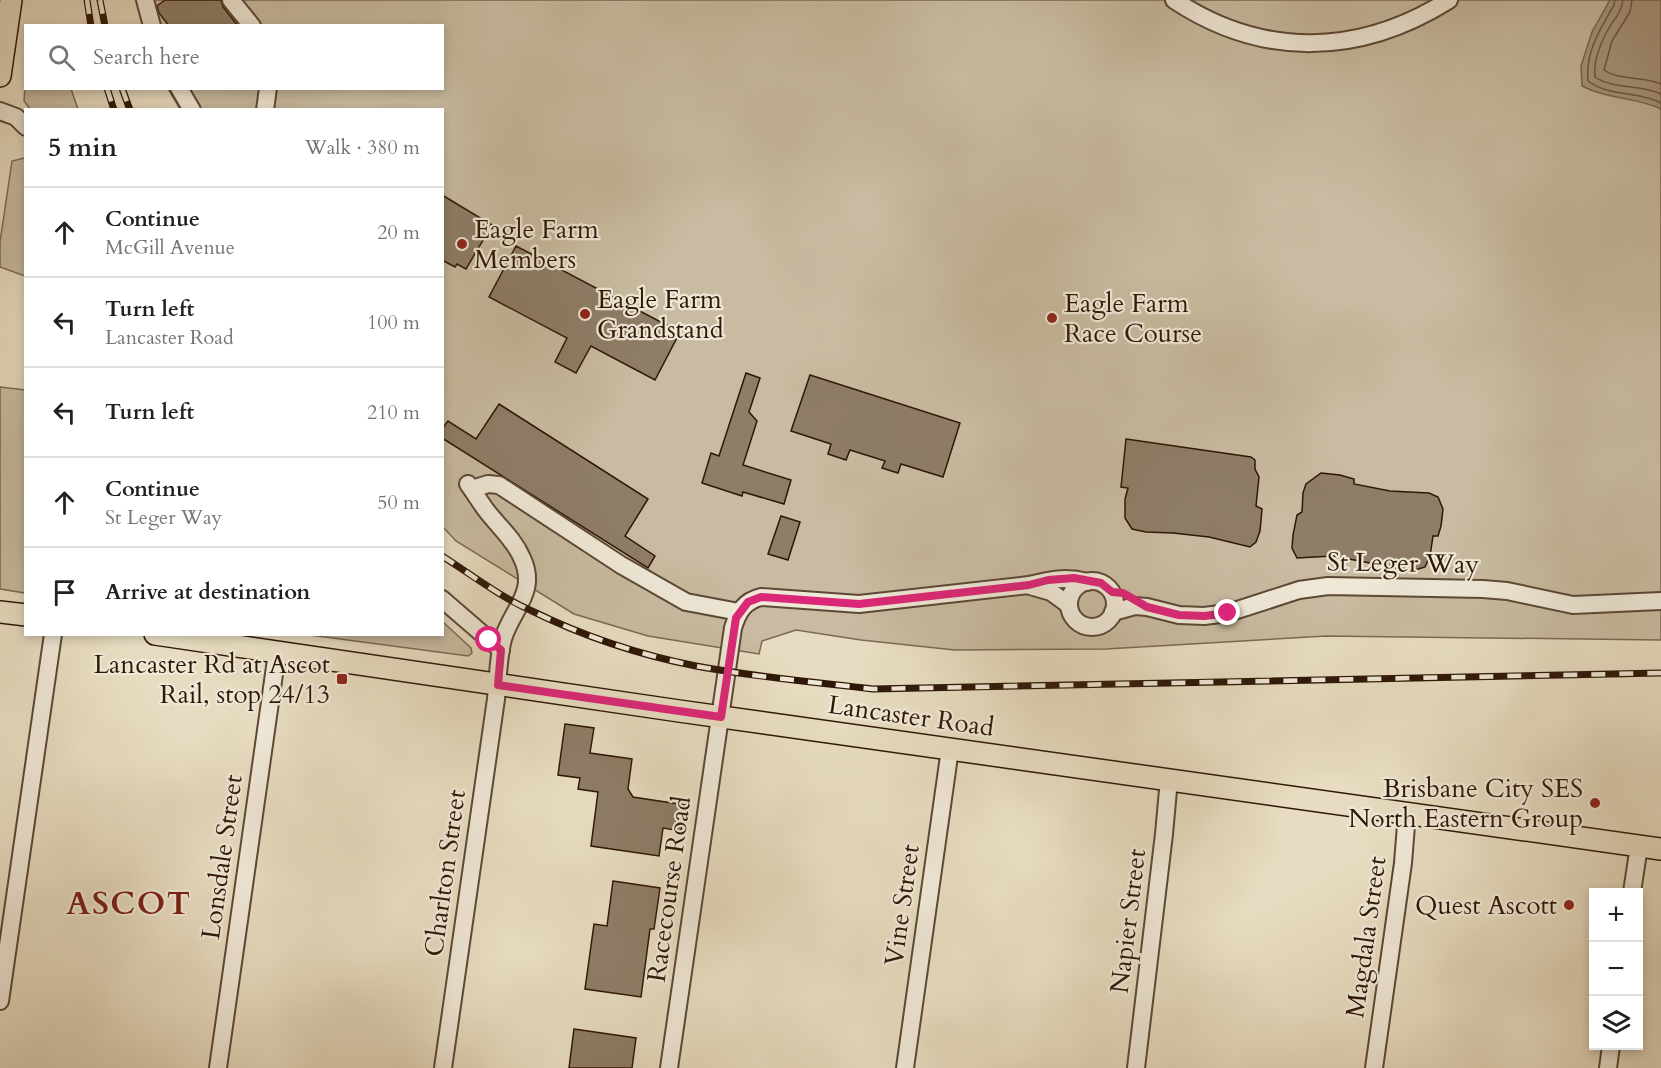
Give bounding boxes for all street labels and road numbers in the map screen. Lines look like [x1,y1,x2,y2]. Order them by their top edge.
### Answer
street label: St Leger Way [1327,544,1480,582]
street label: Lancaster Road [826,687,996,745]
street label: Lonsdale Street [193,772,251,942]
street label: Charlton Street [416,787,474,959]
street label: Racecourse Road [639,794,699,984]
street label: Vine Street [876,842,928,968]
street label: Napier Street [1102,847,1154,995]
street label: Magdala Street [1337,854,1395,1020]

